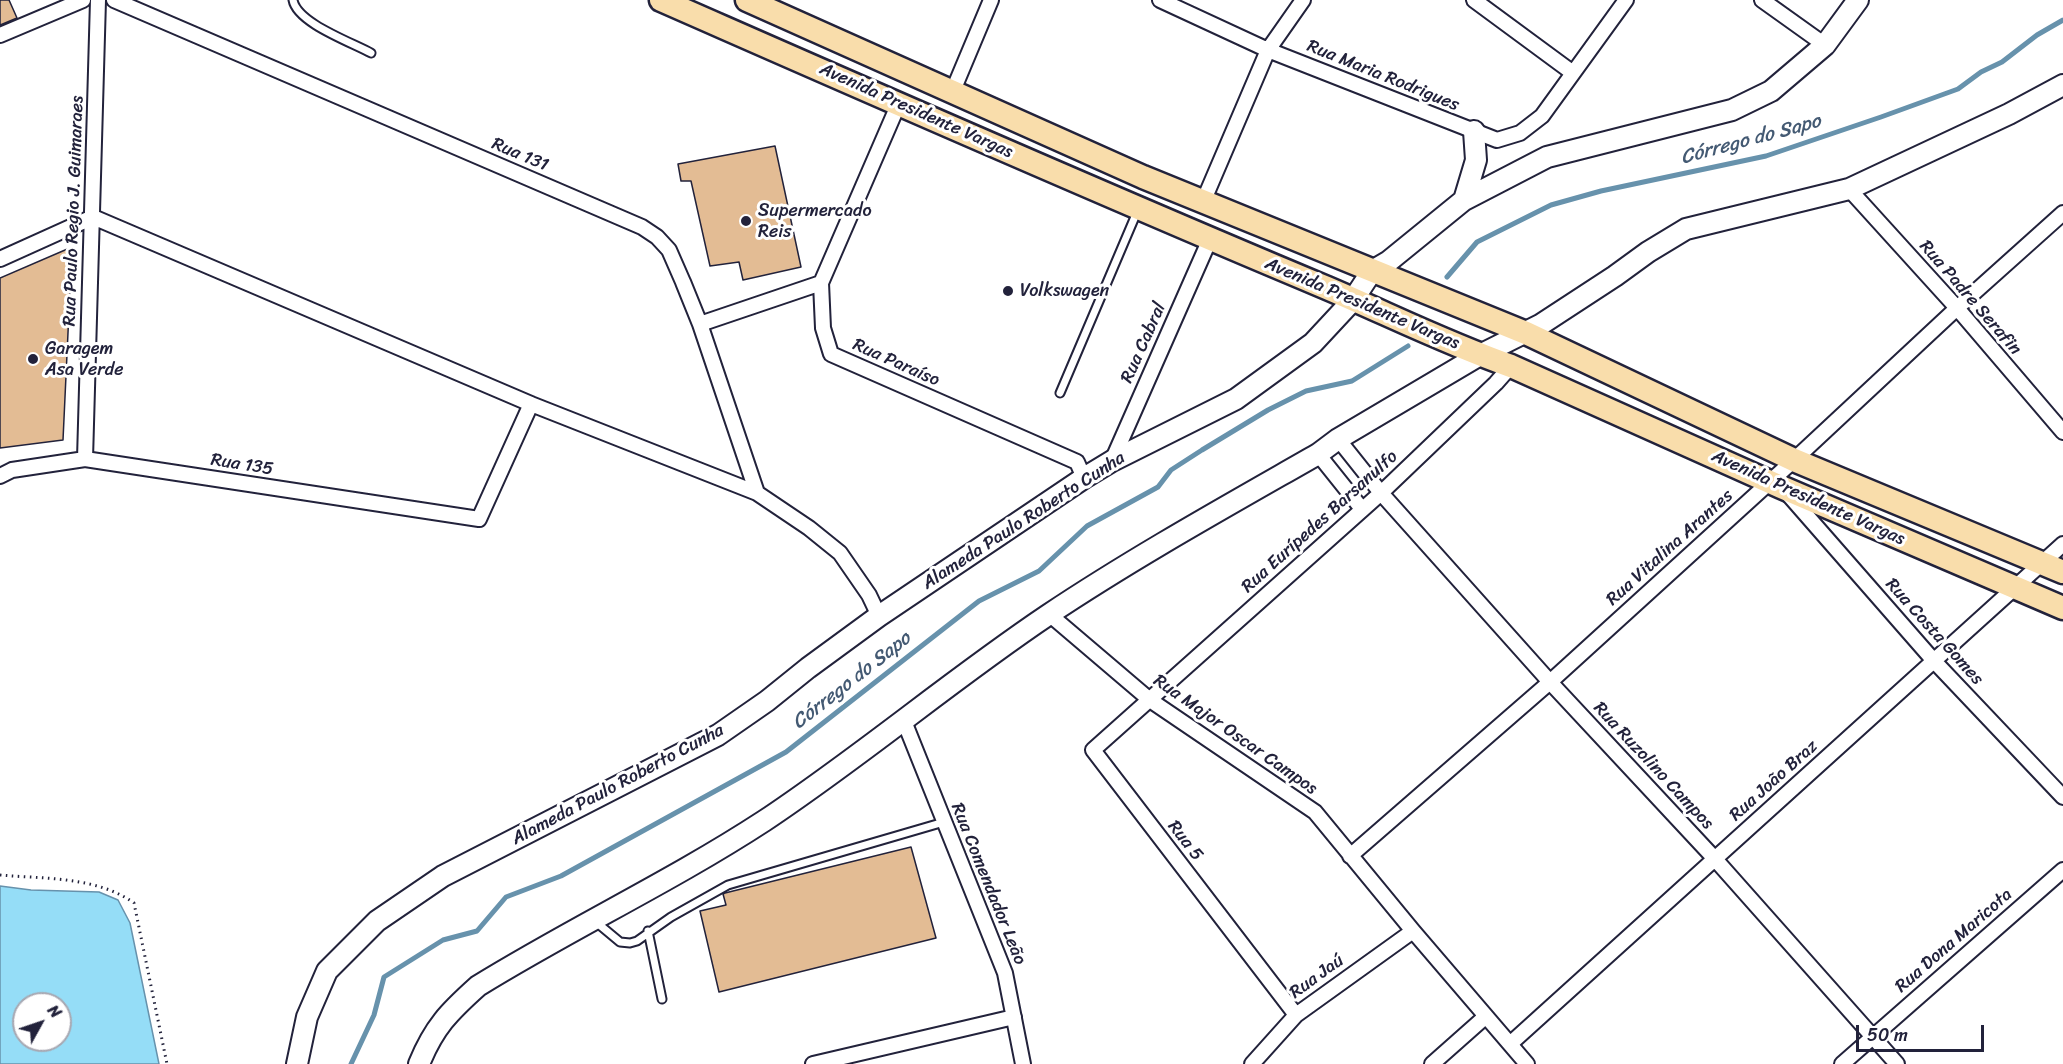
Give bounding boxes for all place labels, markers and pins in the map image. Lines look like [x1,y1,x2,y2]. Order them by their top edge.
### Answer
place label: Supermercado Reis [758,200,872,242]
marker: Supermercado Reis [739,214,753,228]
place label: Volkswagen [1020,280,1109,302]
marker: Volkswagen [1001,284,1015,298]
place label: Garagem Asa Verde [45,338,123,380]
marker: Garagem Asa Verde [26,352,40,366]

